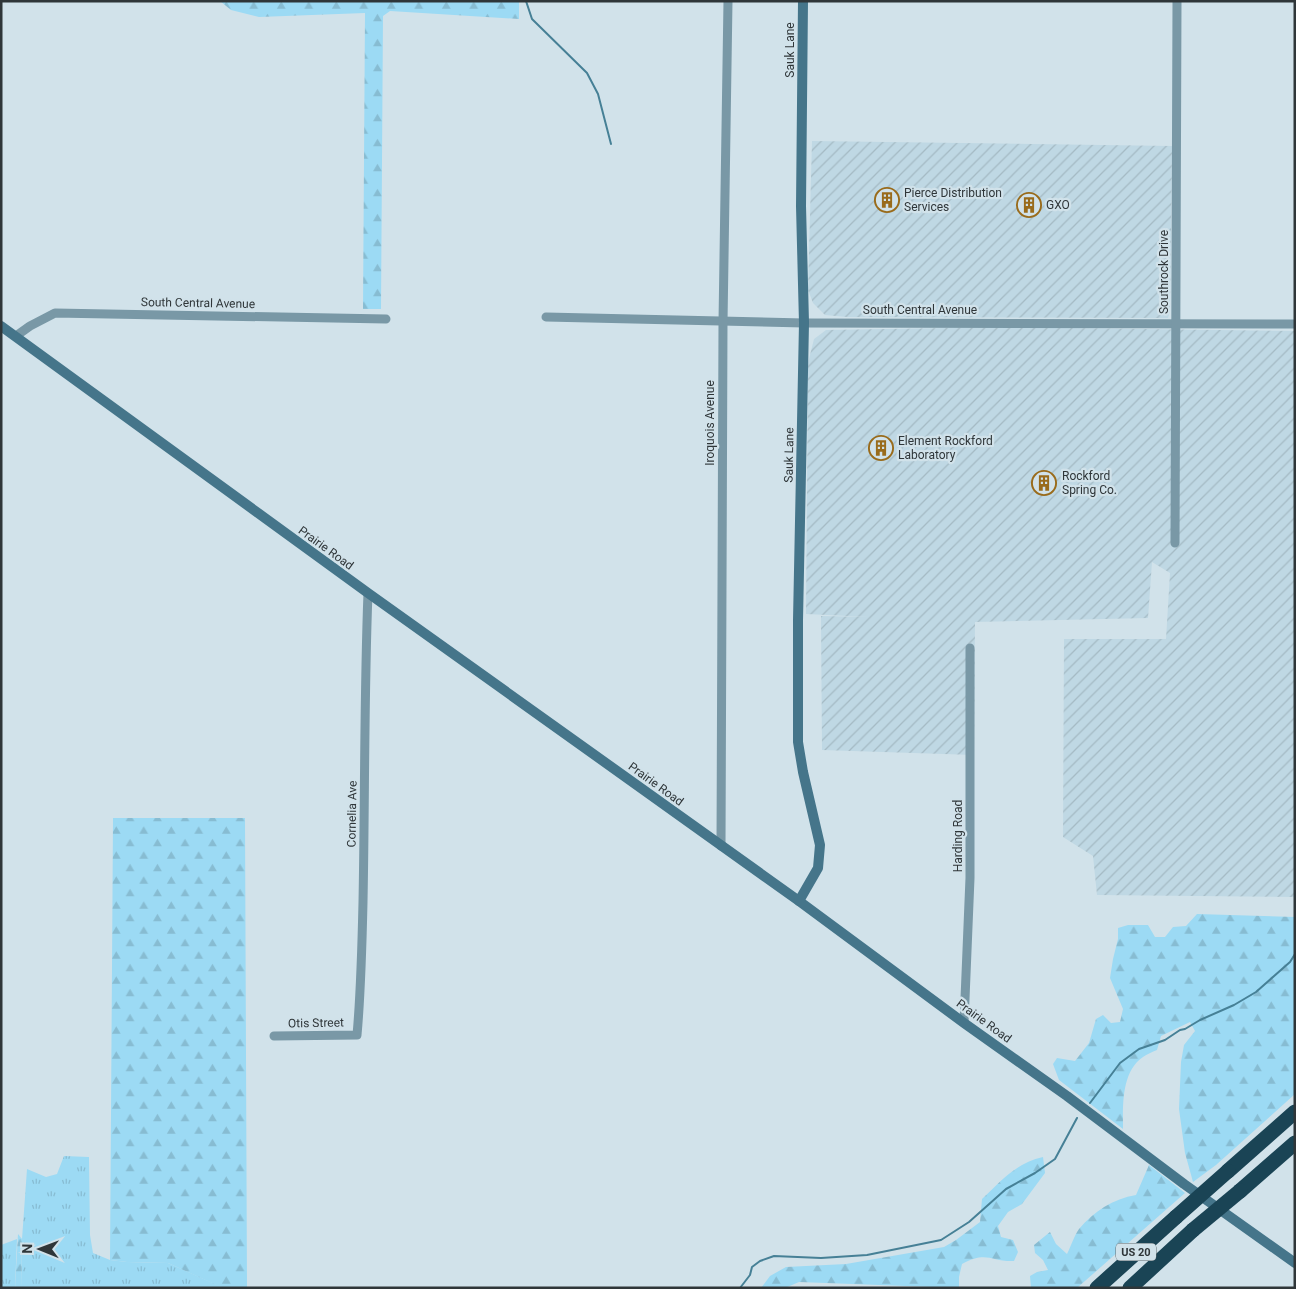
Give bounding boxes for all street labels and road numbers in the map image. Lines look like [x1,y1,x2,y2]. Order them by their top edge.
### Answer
street label: Sauk Lane [783,22,797,78]
street label: Southrock Drive [1157,230,1171,314]
street label: South Central Avenue [141,295,255,311]
street label: South Central Avenue [863,303,977,317]
street label: Iroquois Avenue [703,380,717,466]
street label: Sauk Lane [782,427,796,483]
street label: Prairie Road [296,523,356,573]
street label: Prairie Road [626,759,686,809]
street label: Cornelia Ave [344,781,360,847]
street label: Harding Road [951,800,965,872]
street label: Prairie Road [954,996,1014,1046]
street label: Otis Street [288,1016,344,1030]
road number: US 20 [1116,1244,1156,1260]

